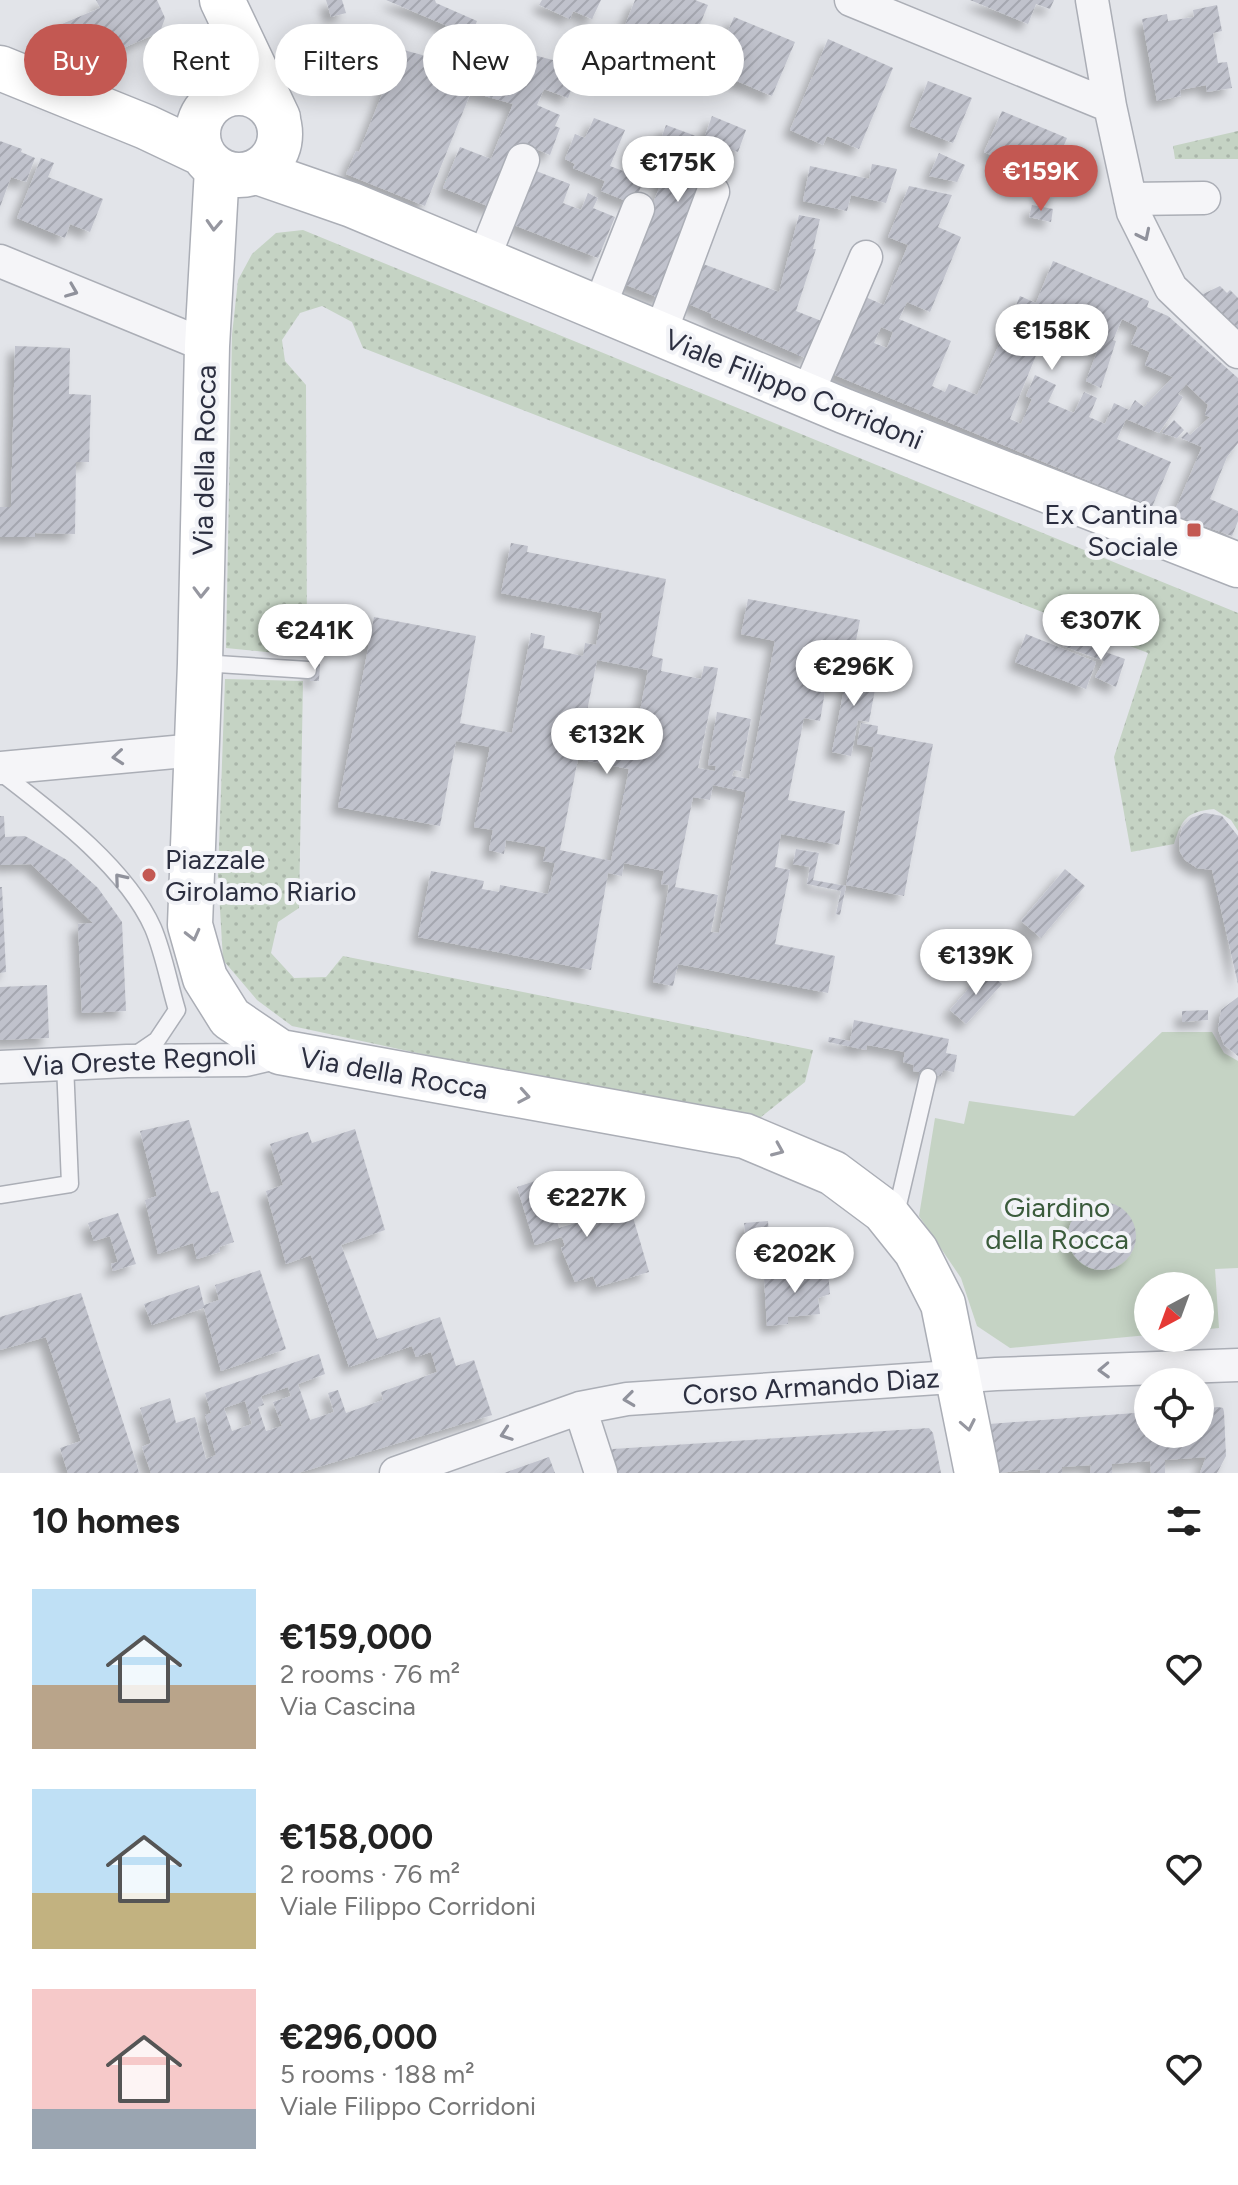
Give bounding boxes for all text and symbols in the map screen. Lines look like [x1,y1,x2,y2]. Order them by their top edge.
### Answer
chip: Buy [24,24,127,96]
chip: Rent [143,24,259,96]
chip: Filters [275,24,407,96]
chip: New [423,24,537,96]
chip: Apartment [553,24,744,96]
pin: €175K [622,136,734,204]
pin: €159K [985,145,1097,213]
text: €175K [640,146,716,178]
text: €159K [1003,155,1079,187]
one-way arrow [206,219,223,232]
one-way arrow [1134,226,1150,241]
one-way arrow [64,281,78,297]
pin: €158K [996,304,1108,372]
text: €158K [1013,314,1091,346]
street label: Viale Filippo Corridoni [660,322,928,456]
street label: Via della Rocca [185,364,223,556]
place label: Ex Cantina Sociale [1044,497,1178,563]
marker: Ex Cantina Sociale [1185,521,1203,539]
one-way arrow [192,586,210,599]
pin: €307K [1045,594,1157,662]
pin: €241K [259,604,371,672]
text: €307K [1060,604,1142,636]
text: €241K [276,614,354,646]
pin: €296K [798,640,910,708]
text: €296K [814,650,894,682]
pin: €132K [551,708,663,776]
text: €132K [569,718,645,750]
one-way arrow [111,748,124,765]
place label: Piazzale Girolamo Riario [165,842,356,908]
marker: Piazzale Girolamo Riario [140,866,158,884]
one-way arrow [115,874,130,888]
one-way arrow [184,928,201,942]
pin: €139K [920,929,1032,997]
text: €139K [938,939,1014,971]
street label: Via Oreste Regnoli [23,1037,257,1083]
street label: Via della Rocca [297,1040,491,1106]
one-way arrow [517,1087,531,1104]
one-way arrow [769,1140,784,1156]
pin: €227K [531,1171,643,1239]
text: €227K [547,1181,627,1213]
park label: Giardino della Rocca [985,1190,1129,1256]
pin: €202K [739,1227,851,1295]
text: €202K [754,1237,836,1269]
north arrow [1134,1272,1214,1352]
map controls [1134,1272,1214,1448]
street label: Corso Armando Diaz [681,1360,941,1412]
one-way arrow [1097,1361,1110,1378]
button: locate [1134,1368,1214,1448]
one-way arrow [623,1391,636,1408]
one-way arrow [959,1418,976,1431]
one-way arrow [500,1424,514,1440]
icon: filters [1162,1499,1206,1543]
text: 10 homes [32,1501,180,1542]
text: €159,000 [280,1617,432,1658]
icon: home [96,1621,192,1717]
icon: heart [1162,1647,1206,1691]
text: 2 rooms · 76 m² [280,1658,460,1690]
text: Via Cascina [280,1690,416,1722]
text: €158,000 [280,1817,433,1858]
icon: home [96,1821,192,1917]
icon: heart [1162,1847,1206,1891]
text: 2 rooms · 76 m² [280,1858,460,1890]
text: Viale Filippo Corridoni [280,1890,536,1922]
text: €296,000 [280,2017,438,2058]
icon: home [96,2021,192,2117]
icon: heart [1162,2047,1206,2091]
text: 5 rooms · 188 m² [280,2058,475,2090]
text: Viale Filippo Corridoni [280,2090,536,2122]

